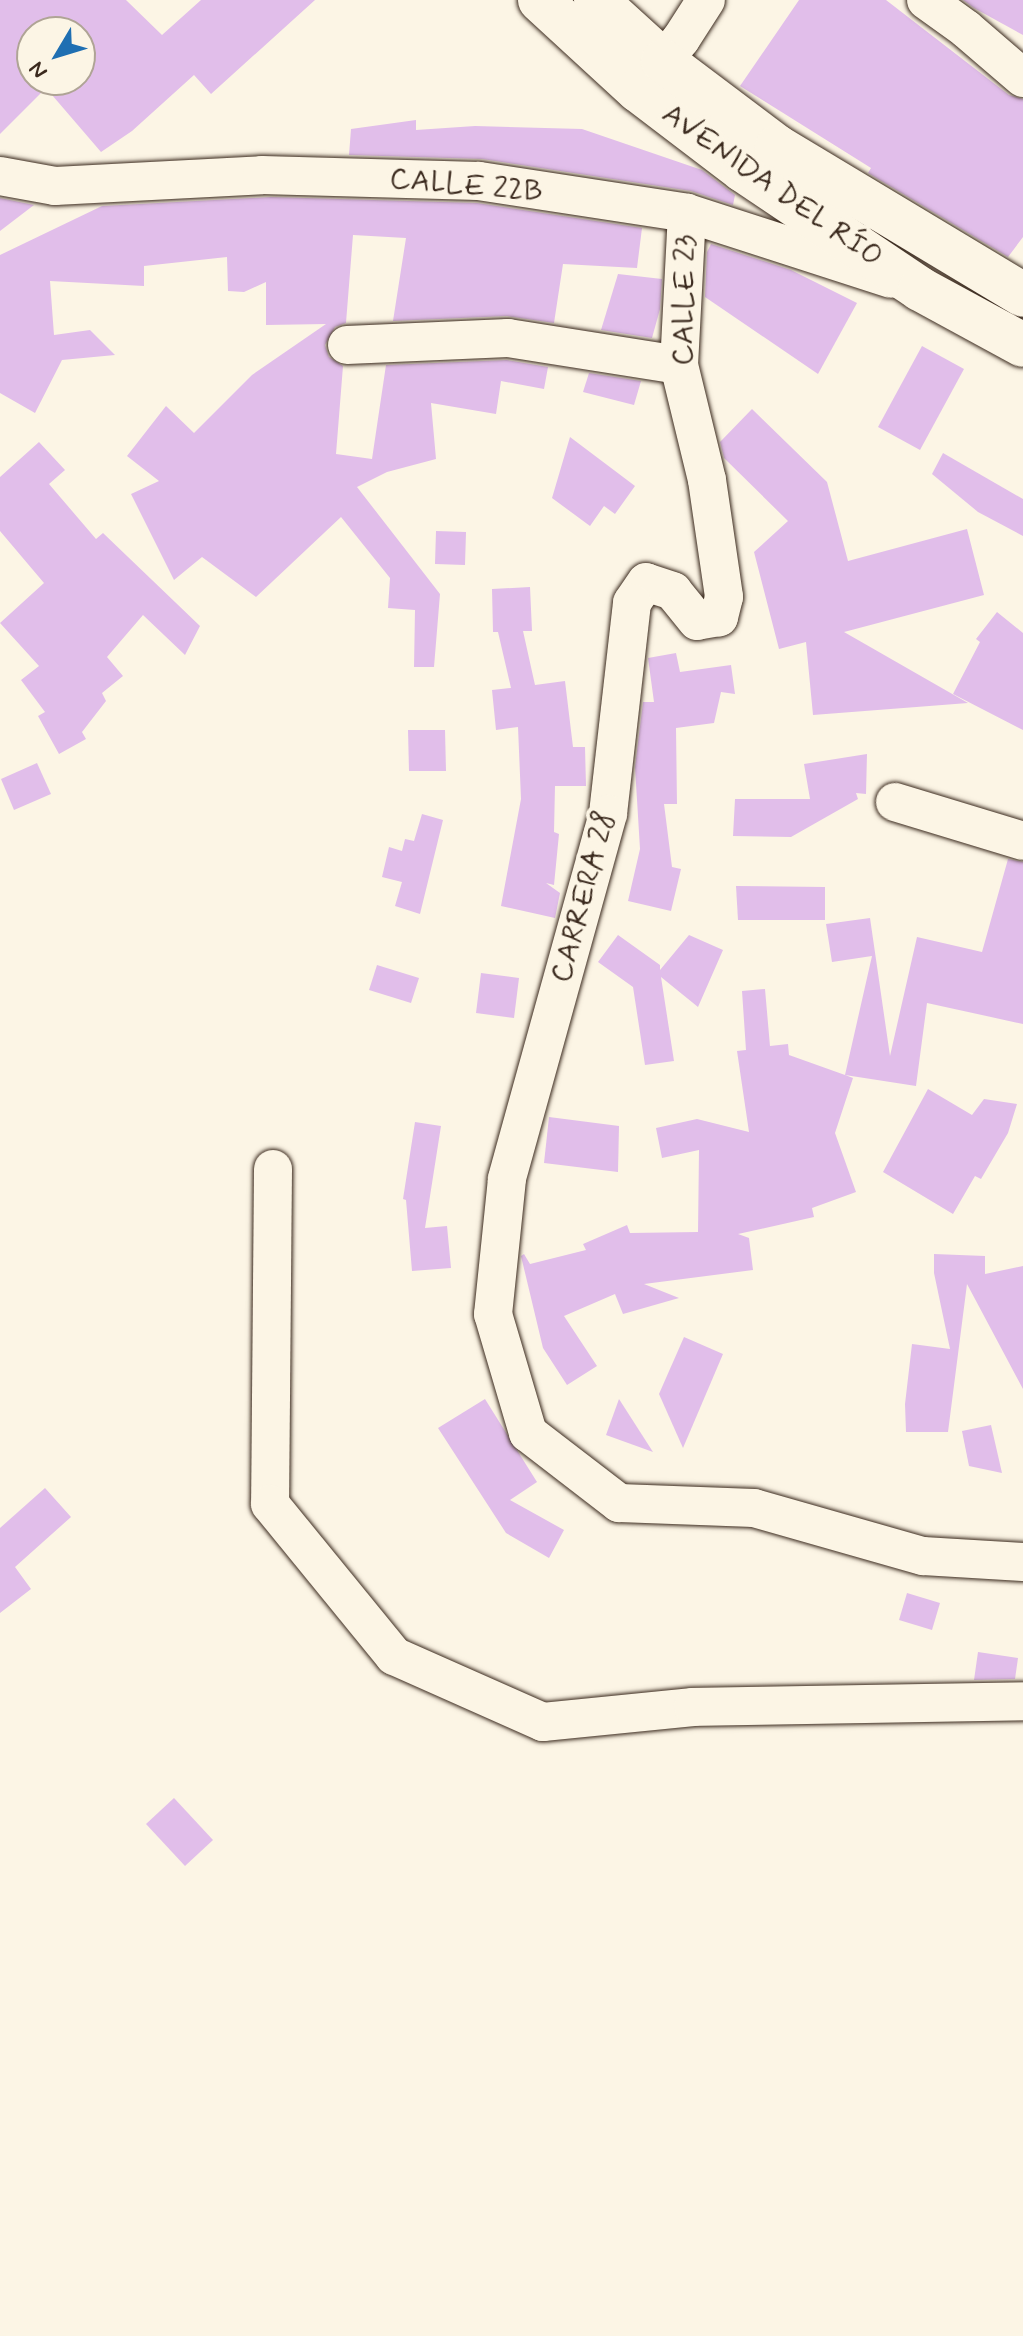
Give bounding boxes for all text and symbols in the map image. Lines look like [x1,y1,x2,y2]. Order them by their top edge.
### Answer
north arrow [16,16,96,96]
text: N [23,55,54,84]
street label: AVENIDA DEL RÍO [658,98,886,274]
street label: CALLE 22B [388,161,544,211]
street label: CALLE 23 [666,234,704,366]
street label: CARRERA 28 [544,807,624,987]

